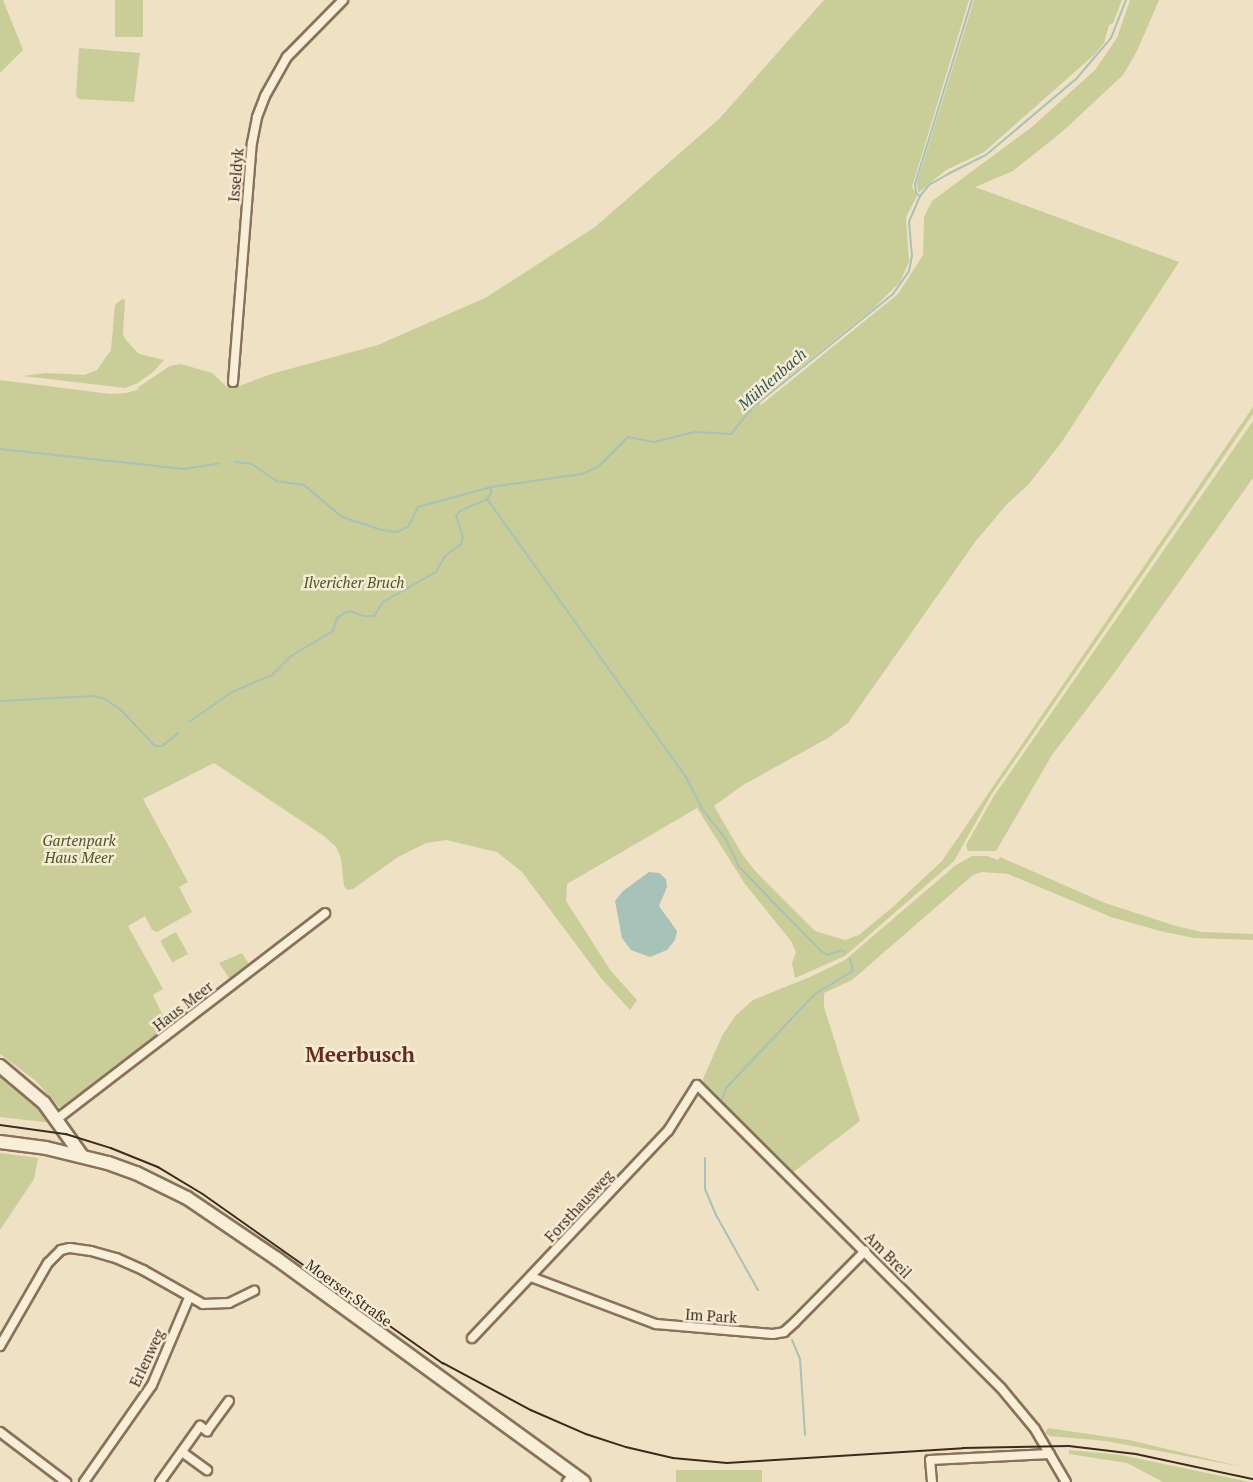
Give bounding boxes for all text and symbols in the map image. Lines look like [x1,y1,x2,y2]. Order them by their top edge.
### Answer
street label: Isseldyk [225,147,247,203]
water label: Mühlenbach [734,344,810,414]
park label: Ilvericher Bruch [304,574,404,592]
park label: Gartenpark Haus Meer [42,831,116,866]
street label: Haus Meer [149,977,217,1035]
district label: Meerbusch [305,1041,415,1067]
street label: Forsthausweg [541,1166,617,1246]
street label: Am Breil [861,1228,915,1282]
street label: Moerser Straße [302,1256,396,1330]
street label: Im Park [685,1305,737,1327]
street label: Erlenweg [126,1326,168,1390]

